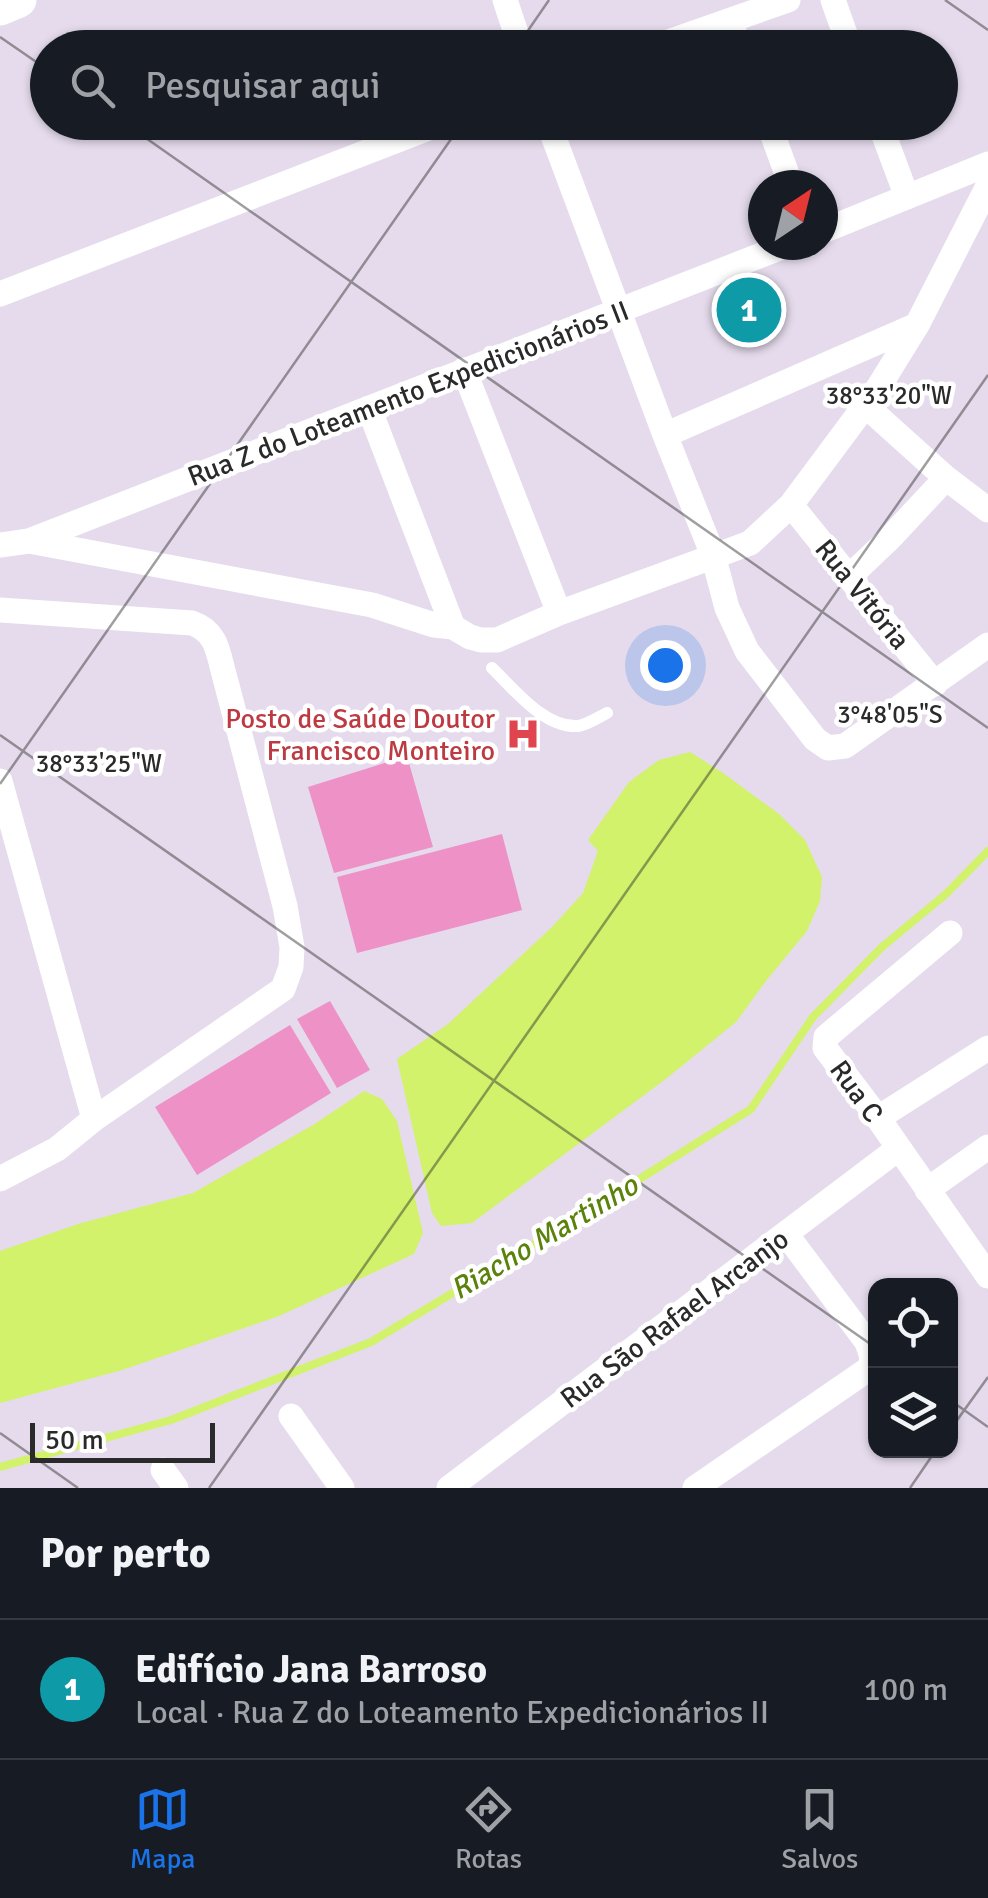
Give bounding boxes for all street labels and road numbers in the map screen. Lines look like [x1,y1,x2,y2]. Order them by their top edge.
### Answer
street label: Rua Z do Loteamento Expedicionários II [183,294,634,494]
street label: Rua Vitória [807,533,917,657]
street label: Rua C [822,1054,890,1129]
street label: Rua São Rafael Arcanjo [554,1222,795,1416]

